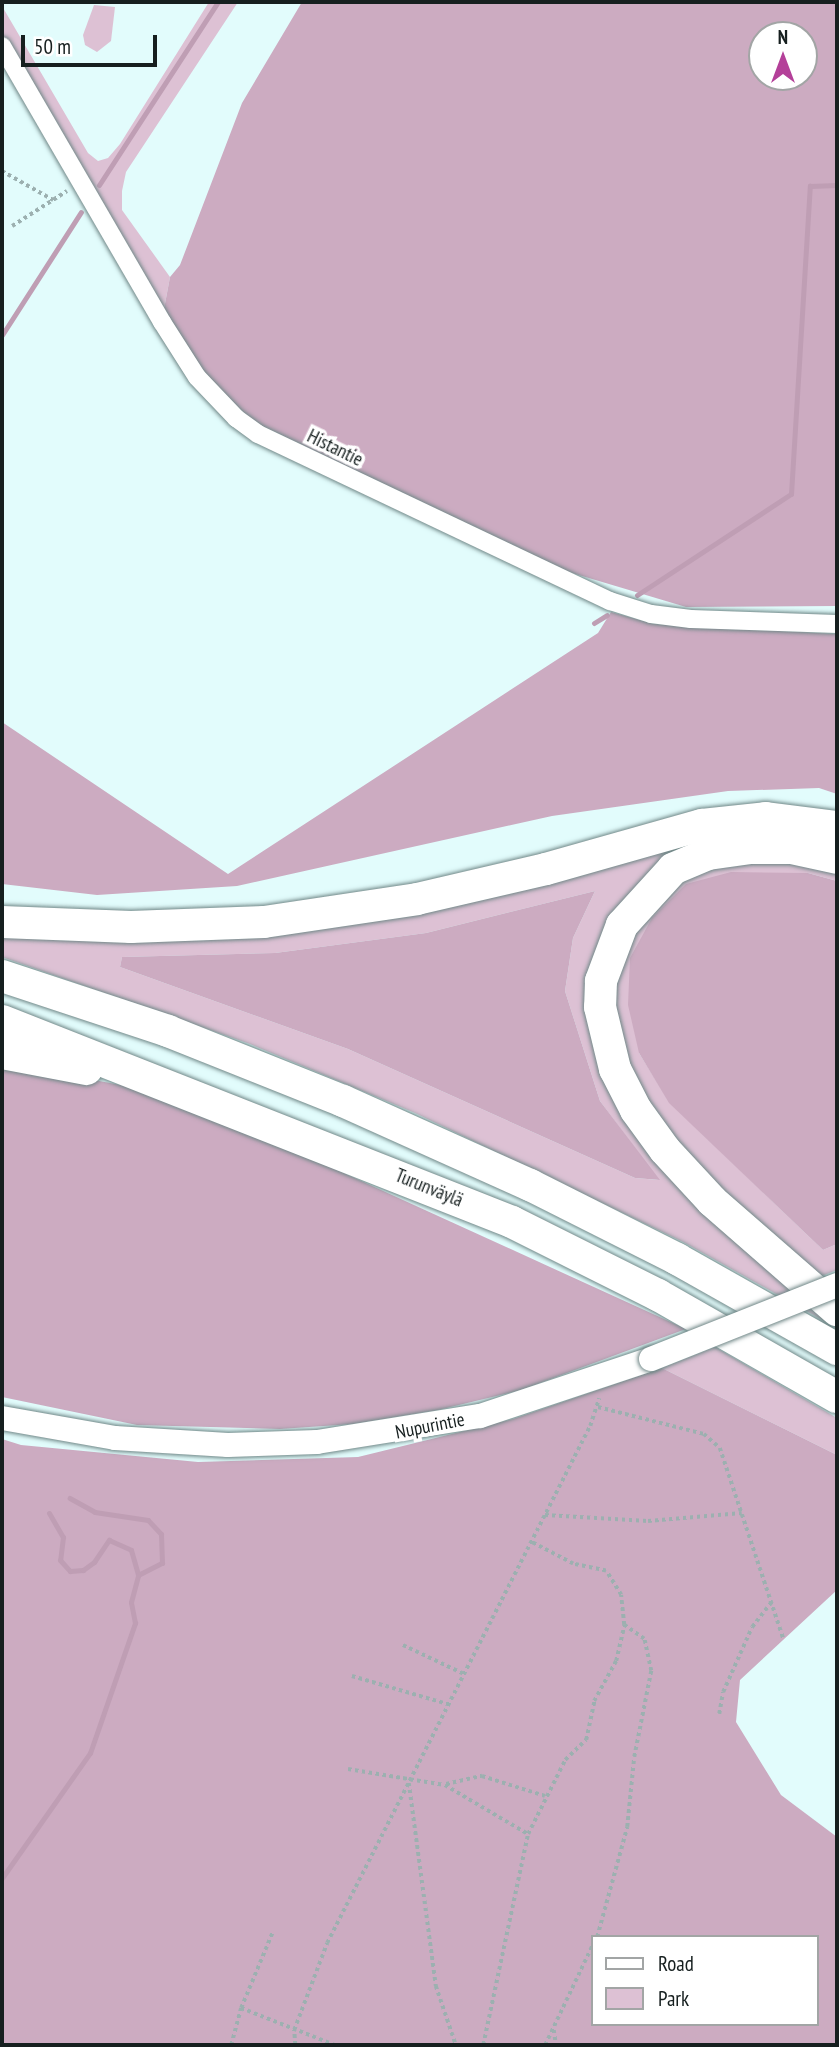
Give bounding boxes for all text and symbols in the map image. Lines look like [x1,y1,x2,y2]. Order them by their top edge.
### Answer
scale bar [24,21,161,65]
north arrow [748,21,818,91]
text: N [778,25,788,49]
text: 50 m [34,33,71,60]
street label: Histantie [303,425,367,471]
street label: Turunväylä [392,1164,466,1212]
street label: Nupurintie [394,1408,466,1444]
legend [590,1935,818,2026]
text: Road [658,1950,694,1977]
text: Park [658,1985,689,2012]

